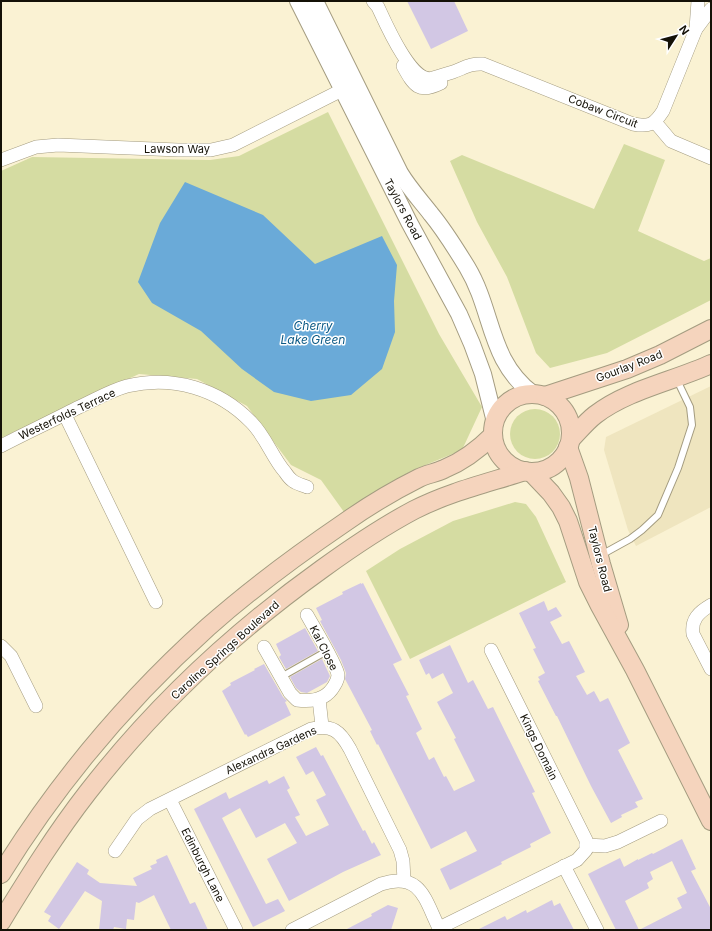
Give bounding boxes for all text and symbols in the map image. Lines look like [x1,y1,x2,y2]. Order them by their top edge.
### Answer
north arrow [656,16,696,56]
text: N [676,23,692,38]
street label: Cobaw Circuit [566,91,640,131]
street label: Lawson Way [144,142,210,156]
street label: Taylors Road [381,176,425,242]
water label: Cherry Lake Green [281,318,345,347]
street label: Gourlay Road [594,347,664,385]
street label: Westerfolds Terrace [16,385,118,443]
street label: Taylors Road [585,525,615,593]
street label: Caroline Springs Boulevard [168,598,282,702]
street label: Kai Close [307,623,341,673]
street label: Kings Domain [517,712,561,782]
street label: Alexandra Gardens [223,723,319,777]
street label: Edinburgh Lane [178,826,228,904]

